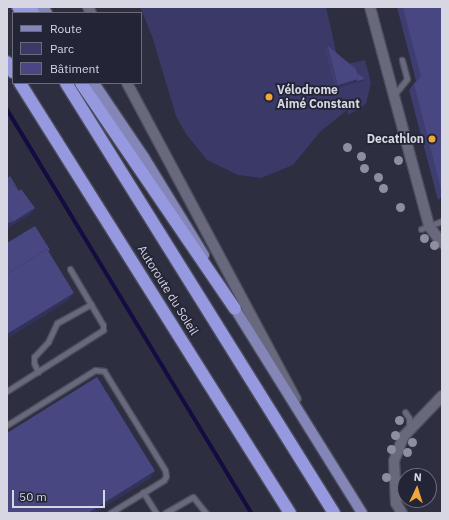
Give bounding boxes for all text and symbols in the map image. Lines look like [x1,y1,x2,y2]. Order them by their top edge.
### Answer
legend [12,12,142,84]
text: Route [50,21,82,36]
text: Parc [50,41,74,56]
text: Bâtiment [50,61,100,76]
place label: Vélodrome Aimé Constant [277,83,360,111]
marker: Vélodrome Aimé Constant [264,92,274,102]
place label: Decathlon [367,132,424,146]
marker: Decathlon [427,134,437,144]
street label: Autoroute du Soleil [135,242,201,338]
north arrow [397,468,437,508]
text: N [413,470,422,484]
scale bar [14,482,107,508]
text: 50 m [19,489,47,504]

